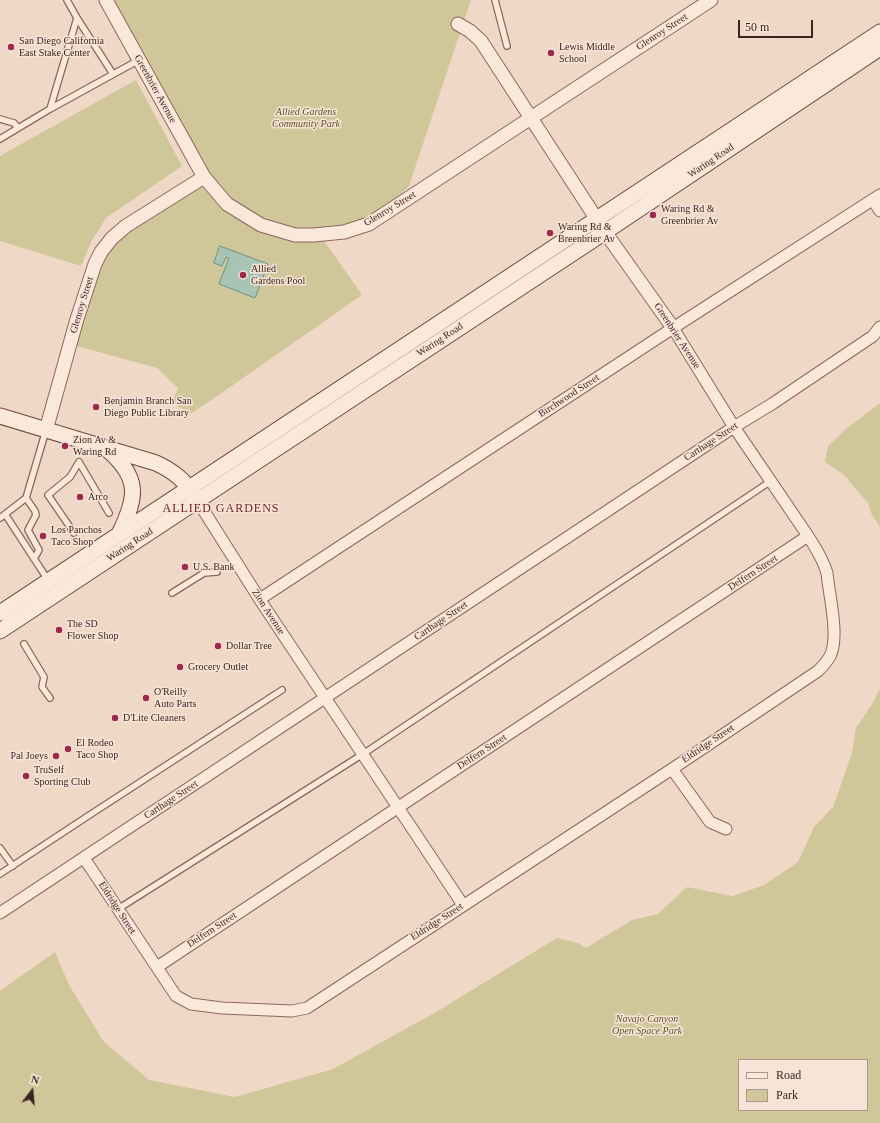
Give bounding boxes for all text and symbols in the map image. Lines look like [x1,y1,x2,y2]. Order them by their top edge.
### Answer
street label: Glenroy Street [634,11,690,53]
scale bar [740,12,815,38]
text: 50 m [745,20,769,34]
place label: San Diego California East Stake Center [19,35,104,58]
place label: Lewis Middle School [559,41,615,64]
marker: San Diego California East Stake Center [6,42,16,52]
marker: Lewis Middle School [546,48,556,58]
street label: Greenbrier Avenue [131,53,179,125]
park label: Allied Gardens Community Park [272,106,340,130]
street label: Waring Road [686,141,736,181]
street label: Glenroy Street [362,189,418,229]
place label: Waring Rd & Greenbrier Av [661,203,718,226]
marker: Waring Rd & Greenbrier Av [648,210,658,220]
place label: Waring Rd & Breenbrier Av [558,221,615,244]
marker: Waring Rd & Breenbrier Av [545,228,555,238]
place label: Allied Gardens Pool [251,263,305,286]
marker: Allied Gardens Pool [238,270,248,280]
street label: Glenroy Street [68,275,96,335]
street label: Greenbrier Avenue [651,301,703,371]
street label: Waring Road [415,321,465,359]
street label: Birchwood Street [536,372,602,420]
place label: Benjamin Branch San Diego Public Library [104,395,192,418]
marker: Benjamin Branch San Diego Public Library [91,402,101,412]
street label: Carthage Street [682,420,740,464]
place label: Zion Av & Waring Rd [73,434,116,458]
marker: Zion Av & Waring Rd [60,441,70,451]
place label: Arco [88,491,108,503]
marker: Arco [75,492,85,502]
district label: ALLIED GARDENS [163,502,279,516]
place label: Los Panchos Taco Shop [51,524,102,548]
street label: Waring Road [105,526,155,564]
marker: Los Panchos Taco Shop [38,531,48,541]
street label: Delfern Street [726,553,780,593]
place label: U.S. Bank [193,561,234,573]
marker: U.S. Bank [180,562,190,572]
street label: Zion Avenue [249,587,287,637]
street label: Carthage Street [412,599,470,643]
place label: The SD Flower Shop [67,618,118,642]
marker: The SD Flower Shop [54,625,64,635]
place label: Dollar Tree [226,640,272,652]
marker: Dollar Tree [213,641,223,651]
place label: Grocery Outlet [188,661,248,673]
marker: Grocery Outlet [175,662,185,672]
place label: O'Reilly Auto Parts [154,686,196,710]
marker: O'Reilly Auto Parts [141,693,151,703]
place label: D'Lite Cleaners [123,712,186,724]
marker: D'Lite Cleaners [110,713,120,723]
street label: Eldridge Street [680,722,736,766]
street label: Delfern Street [455,732,509,772]
place label: El Rodeo Taco Shop [76,737,118,760]
marker: El Rodeo Taco Shop [63,744,73,754]
place label: Pal Joeys [10,750,48,762]
marker: Pal Joeys [51,751,61,761]
place label: TruSelf Sporting Club [34,764,90,788]
marker: TruSelf Sporting Club [21,771,31,781]
street label: Carthage Street [142,778,200,822]
street label: Eldridge Street [96,879,138,937]
street label: Eldridge Street [408,901,466,943]
street label: Delfern Street [185,910,239,950]
park label: Navajo Canyon Open Space Park [612,1013,682,1036]
legend [738,1059,868,1111]
text: Road [776,1068,801,1082]
north arrow [12,1071,52,1111]
text: N [30,1073,41,1086]
text: Park [776,1088,798,1102]

